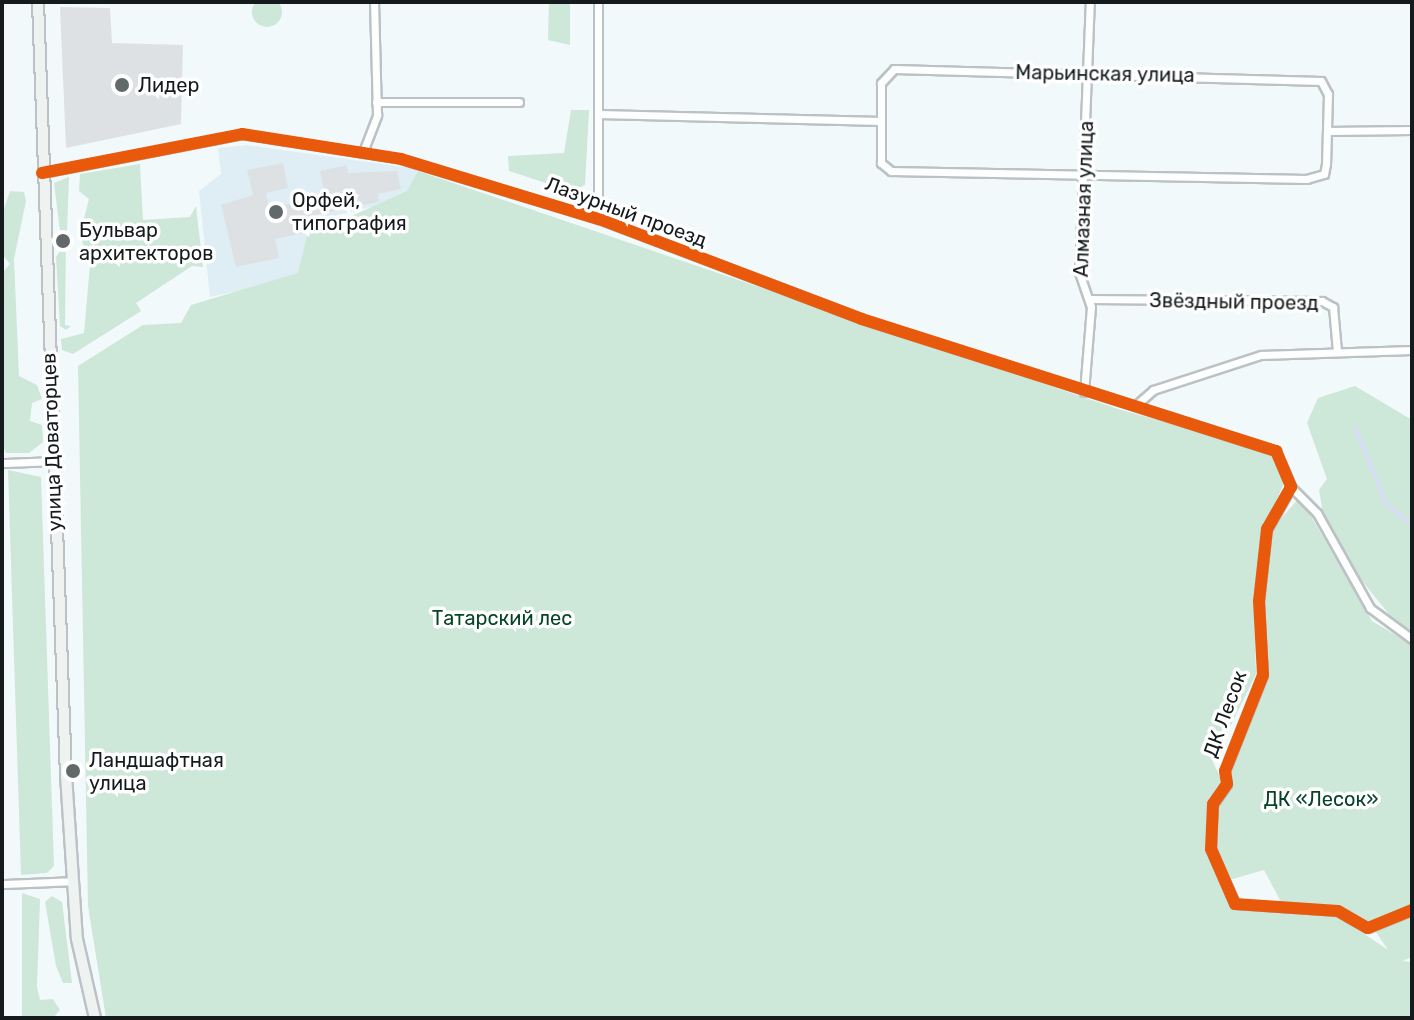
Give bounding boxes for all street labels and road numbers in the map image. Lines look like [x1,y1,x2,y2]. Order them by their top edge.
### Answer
street label: Марьинская улица [1015,60,1195,88]
street label: Алмазная улица [1069,120,1099,278]
street label: Лазурный проезд [542,172,710,252]
street label: Звёздный проезд [1149,289,1319,315]
street label: улица Доваторцев [37,352,67,532]
street label: ДК Лесок [1198,667,1252,761]

